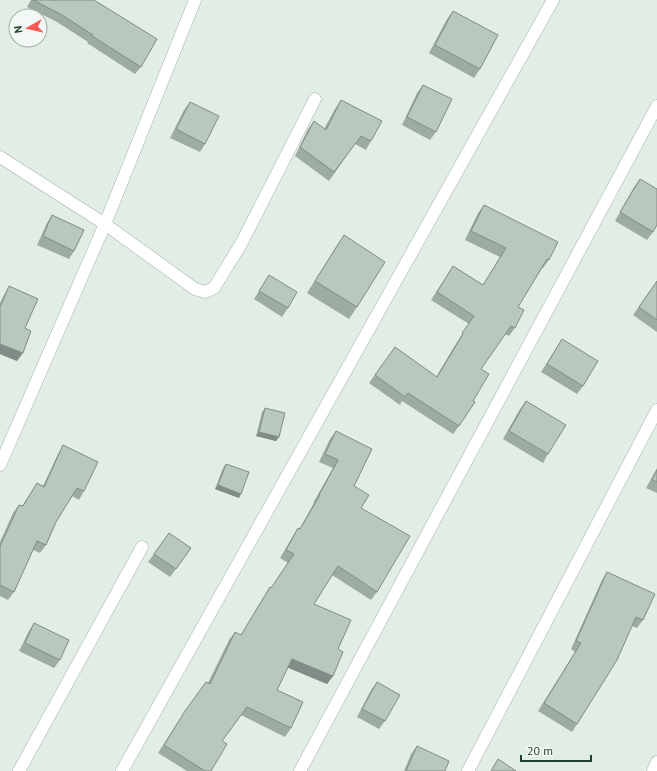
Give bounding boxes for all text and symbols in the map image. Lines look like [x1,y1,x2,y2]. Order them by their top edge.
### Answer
north arrow [8,8,48,48]
text: N [11,25,26,34]
scale bar [521,737,591,763]
text: 20 m [527,743,553,758]

